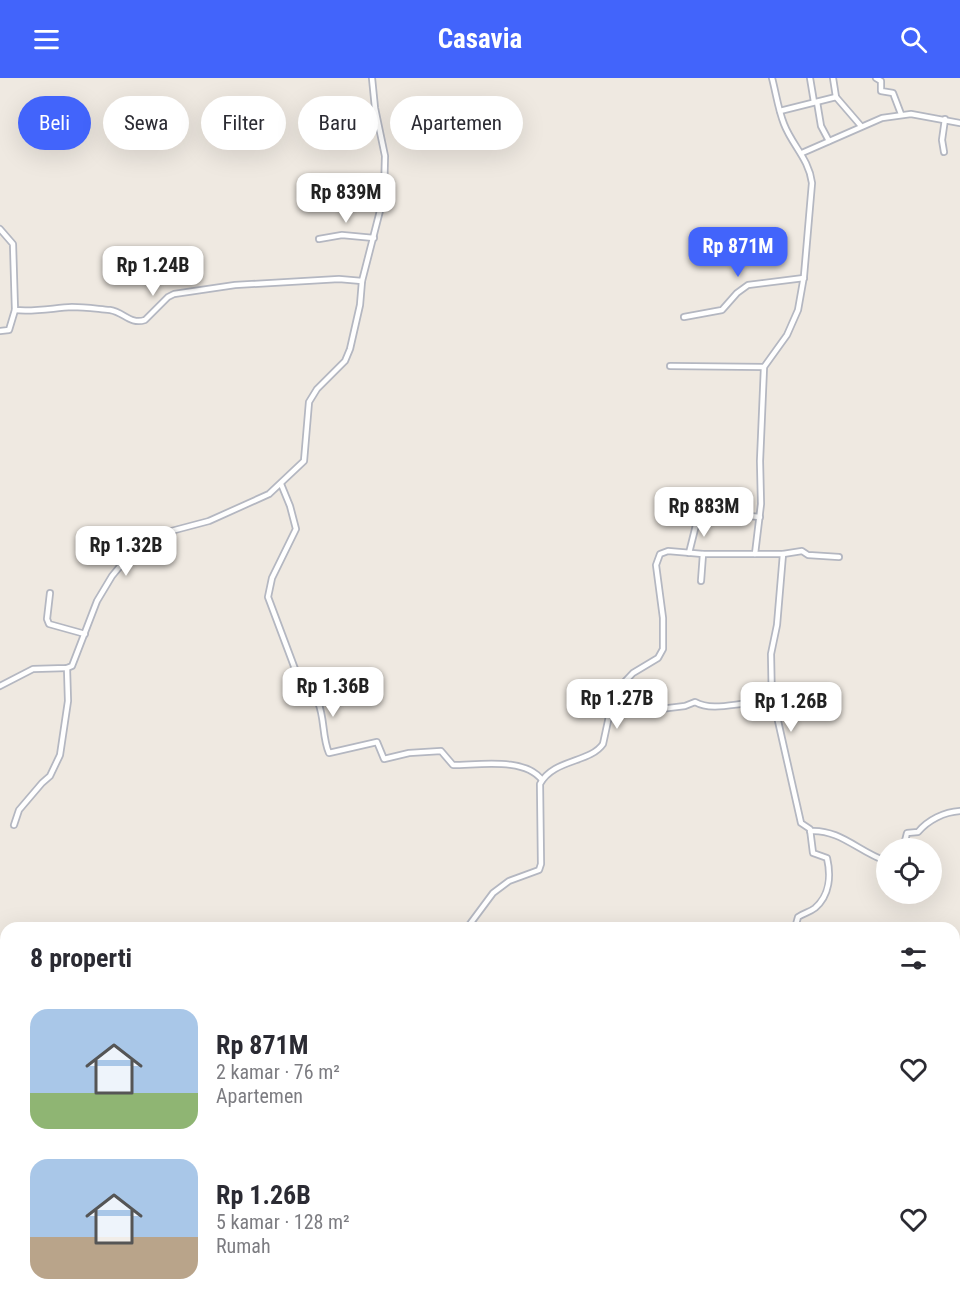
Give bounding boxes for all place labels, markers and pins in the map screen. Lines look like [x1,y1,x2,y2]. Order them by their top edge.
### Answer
pin: Rp 839M [291,173,401,224]
pin: Rp 871M [683,227,793,278]
pin: Rp 1.24B [91,246,215,297]
pin: Rp 883M [649,487,759,538]
pin: Rp 1.32B [64,526,188,577]
pin: Rp 1.36B [271,667,395,718]
pin: Rp 1.27B [555,679,679,730]
pin: Rp 1.26B [729,682,853,733]

